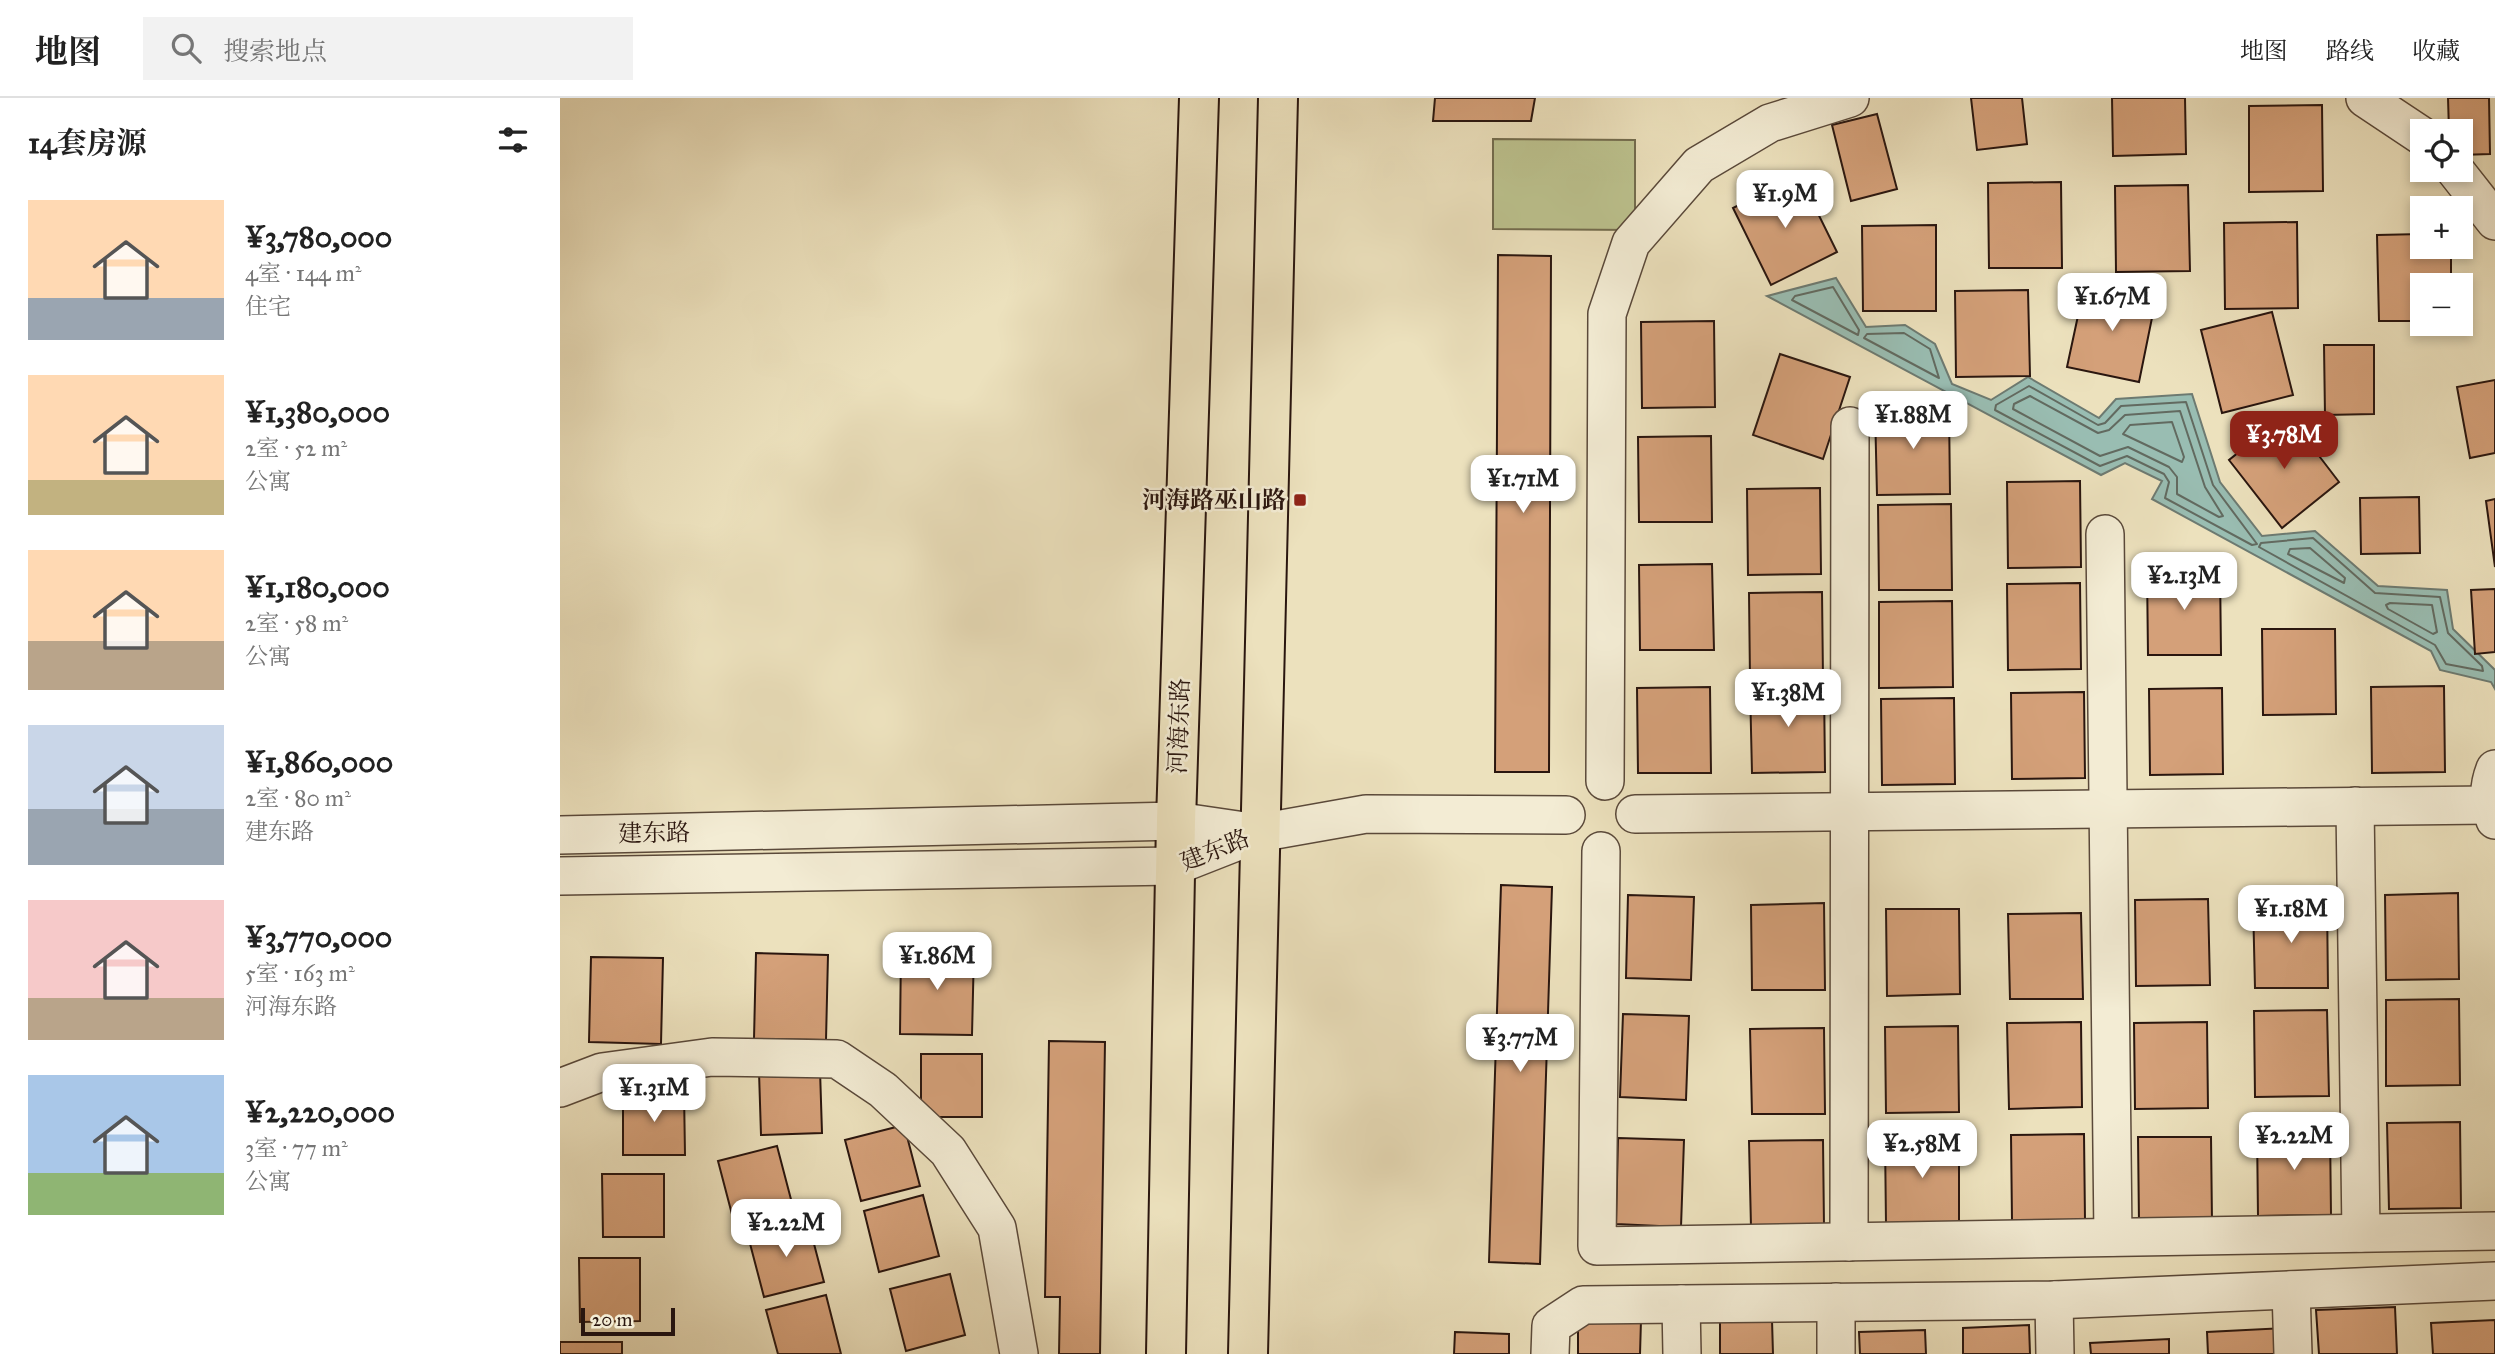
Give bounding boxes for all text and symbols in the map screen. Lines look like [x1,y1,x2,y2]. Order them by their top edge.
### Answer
search box [143,17,633,80]
icon: search [167,29,205,67]
text: 地图 [35,32,101,72]
text: 搜索地点 [223,35,327,67]
text: 地图 [2240,36,2288,66]
text: 路线 [2326,36,2374,66]
text: 收藏 [2412,36,2460,66]
map controls [2410,119,2473,336]
button: locate [2410,119,2473,182]
icon: filters [494,121,532,159]
text: 14套房源 [28,125,147,161]
pin: ¥1.9M [1736,170,1834,230]
text: ¥1.9M [1752,179,1818,207]
button: + [2410,196,2473,259]
text: ¥3,780,000 [245,219,392,255]
icon: home [84,228,168,312]
text: 4室 · 144 m² [245,259,361,287]
button: − [2410,273,2473,336]
pin: ¥1.67M [2055,274,2169,333]
text: ¥1.67M [2074,282,2150,310]
text: 住宅 [245,292,291,320]
pin: ¥1.88M [1856,392,1970,451]
text: ¥1,380,000 [245,394,390,430]
text: ¥1.88M [1874,400,1952,428]
icon: home [84,403,168,487]
pin: ¥3.78M [2227,412,2341,471]
text: ¥3.78M [2246,420,2322,448]
text: 2室 · 52 m² [245,434,347,462]
pin: ¥1.71M [1466,456,1580,515]
text: ¥1.71M [1487,464,1559,492]
text: 公寓 [245,467,291,495]
place label: 河海路巫山路 [1142,485,1286,515]
marker: 河海路巫山路 [1292,492,1308,508]
pin: ¥2.13M [2127,552,2241,612]
text: ¥2.13M [2147,561,2221,589]
text: ¥1,180,000 [245,569,390,605]
icon: home [84,578,168,662]
text: 2室 · 58 m² [245,609,348,637]
text: 公寓 [245,642,291,670]
pin: ¥1.38M [1731,670,1845,729]
street label: 河海东路 [1162,678,1196,774]
text: ¥1.38M [1751,678,1825,706]
text: ¥1,860,000 [245,744,393,780]
icon: home [84,753,168,837]
text: 2室 · 80 m² [245,784,351,812]
text: 建东路 [245,817,314,845]
street label: 建东路 [618,817,690,849]
street label: 建东路 [1176,823,1254,877]
pin: ¥1.18M [2234,886,2348,945]
text: ¥1.18M [2254,894,2328,922]
text: ¥3,770,000 [245,919,392,955]
icon: home [84,928,168,1012]
pin: ¥1.86M [880,932,994,992]
text: ¥1.86M [899,941,975,969]
text: 5室 · 163 m² [245,959,355,987]
text: 河海东路 [245,992,337,1020]
pin: ¥3.77M [1463,1014,1577,1074]
text: ¥3.77M [1482,1023,1558,1051]
pin: ¥1.31M [597,1065,711,1124]
text: ¥1.31M [619,1073,689,1101]
text: ¥2,220,000 [245,1094,395,1130]
icon: home [84,1103,168,1187]
pin: ¥2.22M [2237,1112,2351,1172]
pin: ¥2.58M [1865,1121,1979,1180]
text: ¥2.22M [2255,1121,2333,1149]
text: ¥2.58M [1883,1129,1961,1157]
text: 3室 · 77 m² [245,1134,348,1162]
text: 公寓 [245,1167,291,1195]
pin: ¥2.22M [729,1200,843,1259]
text: ¥2.22M [747,1208,825,1236]
scale bar [581,1305,676,1337]
text: 20 m [592,1308,633,1331]

